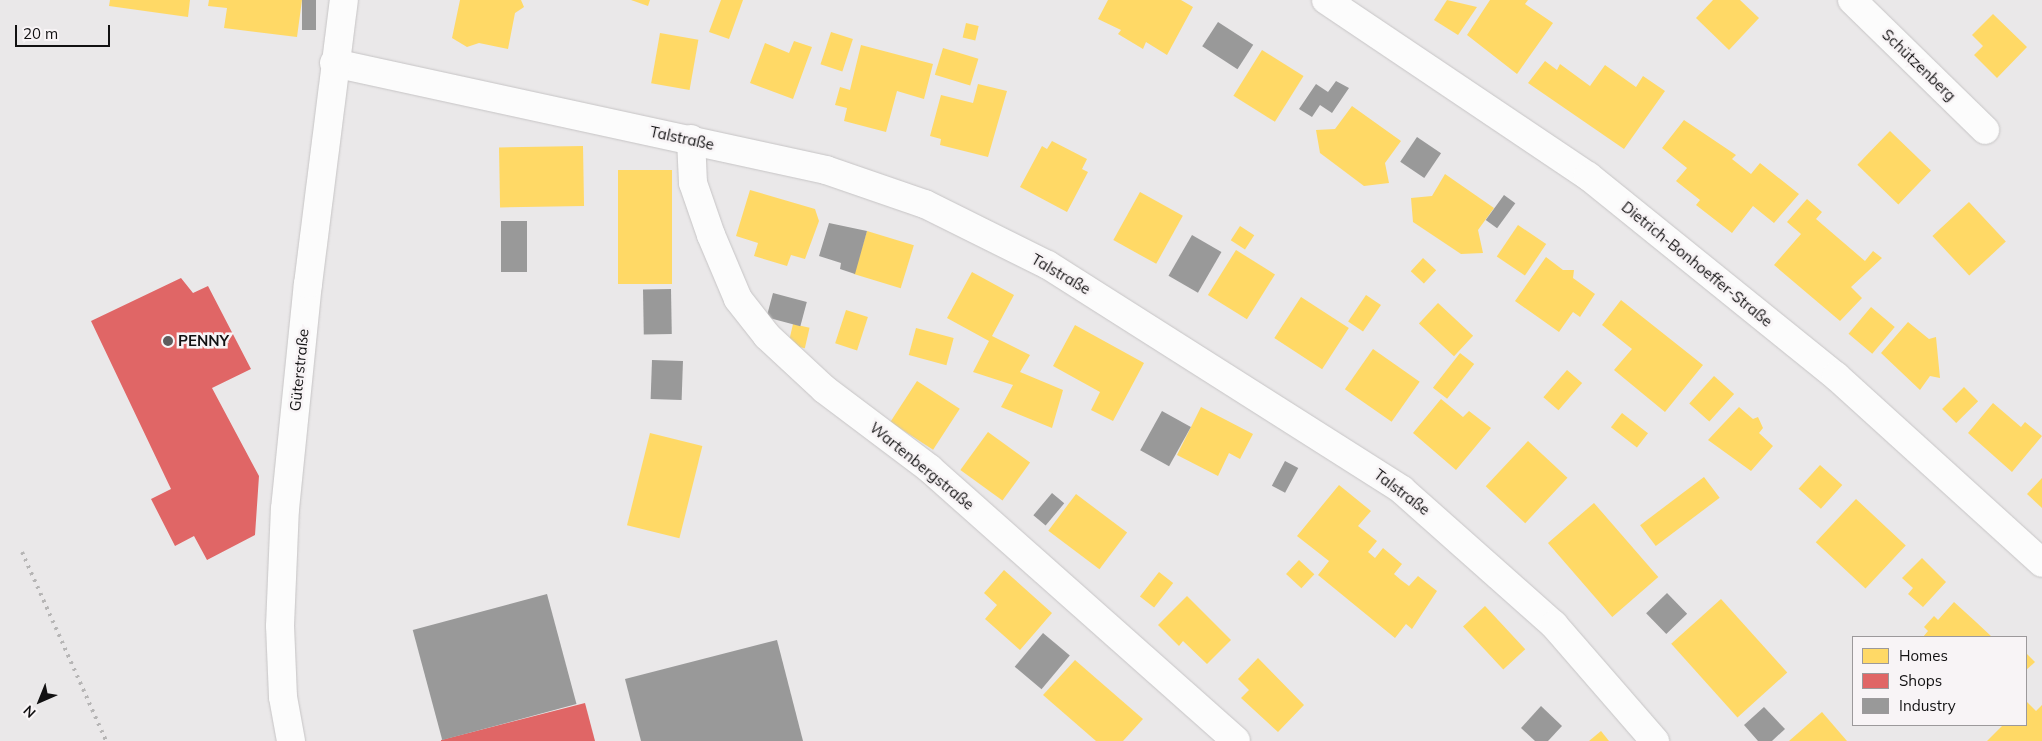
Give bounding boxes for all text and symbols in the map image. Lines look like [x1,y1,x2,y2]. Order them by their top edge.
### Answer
scale bar [18,15,112,47]
text: 20 m [23,24,58,43]
street label: Schützenberg [1878,25,1960,105]
street label: Talstraße [648,122,716,154]
street label: Dietrich-Bonhoeffer-Straße [1618,198,1776,330]
street label: Talstraße [1028,250,1094,298]
street label: Güterstraße [286,328,312,412]
place label: PENNY [178,332,229,350]
marker: PENNY [162,335,174,347]
street label: Wartenbergstraße [866,418,978,514]
street label: Talstraße [1371,465,1433,519]
legend [1852,636,2027,726]
text: Homes [1899,646,1948,665]
text: Shops [1899,671,1942,690]
north arrow [15,676,65,726]
text: Industry [1899,696,1956,715]
text: N [20,702,40,722]

